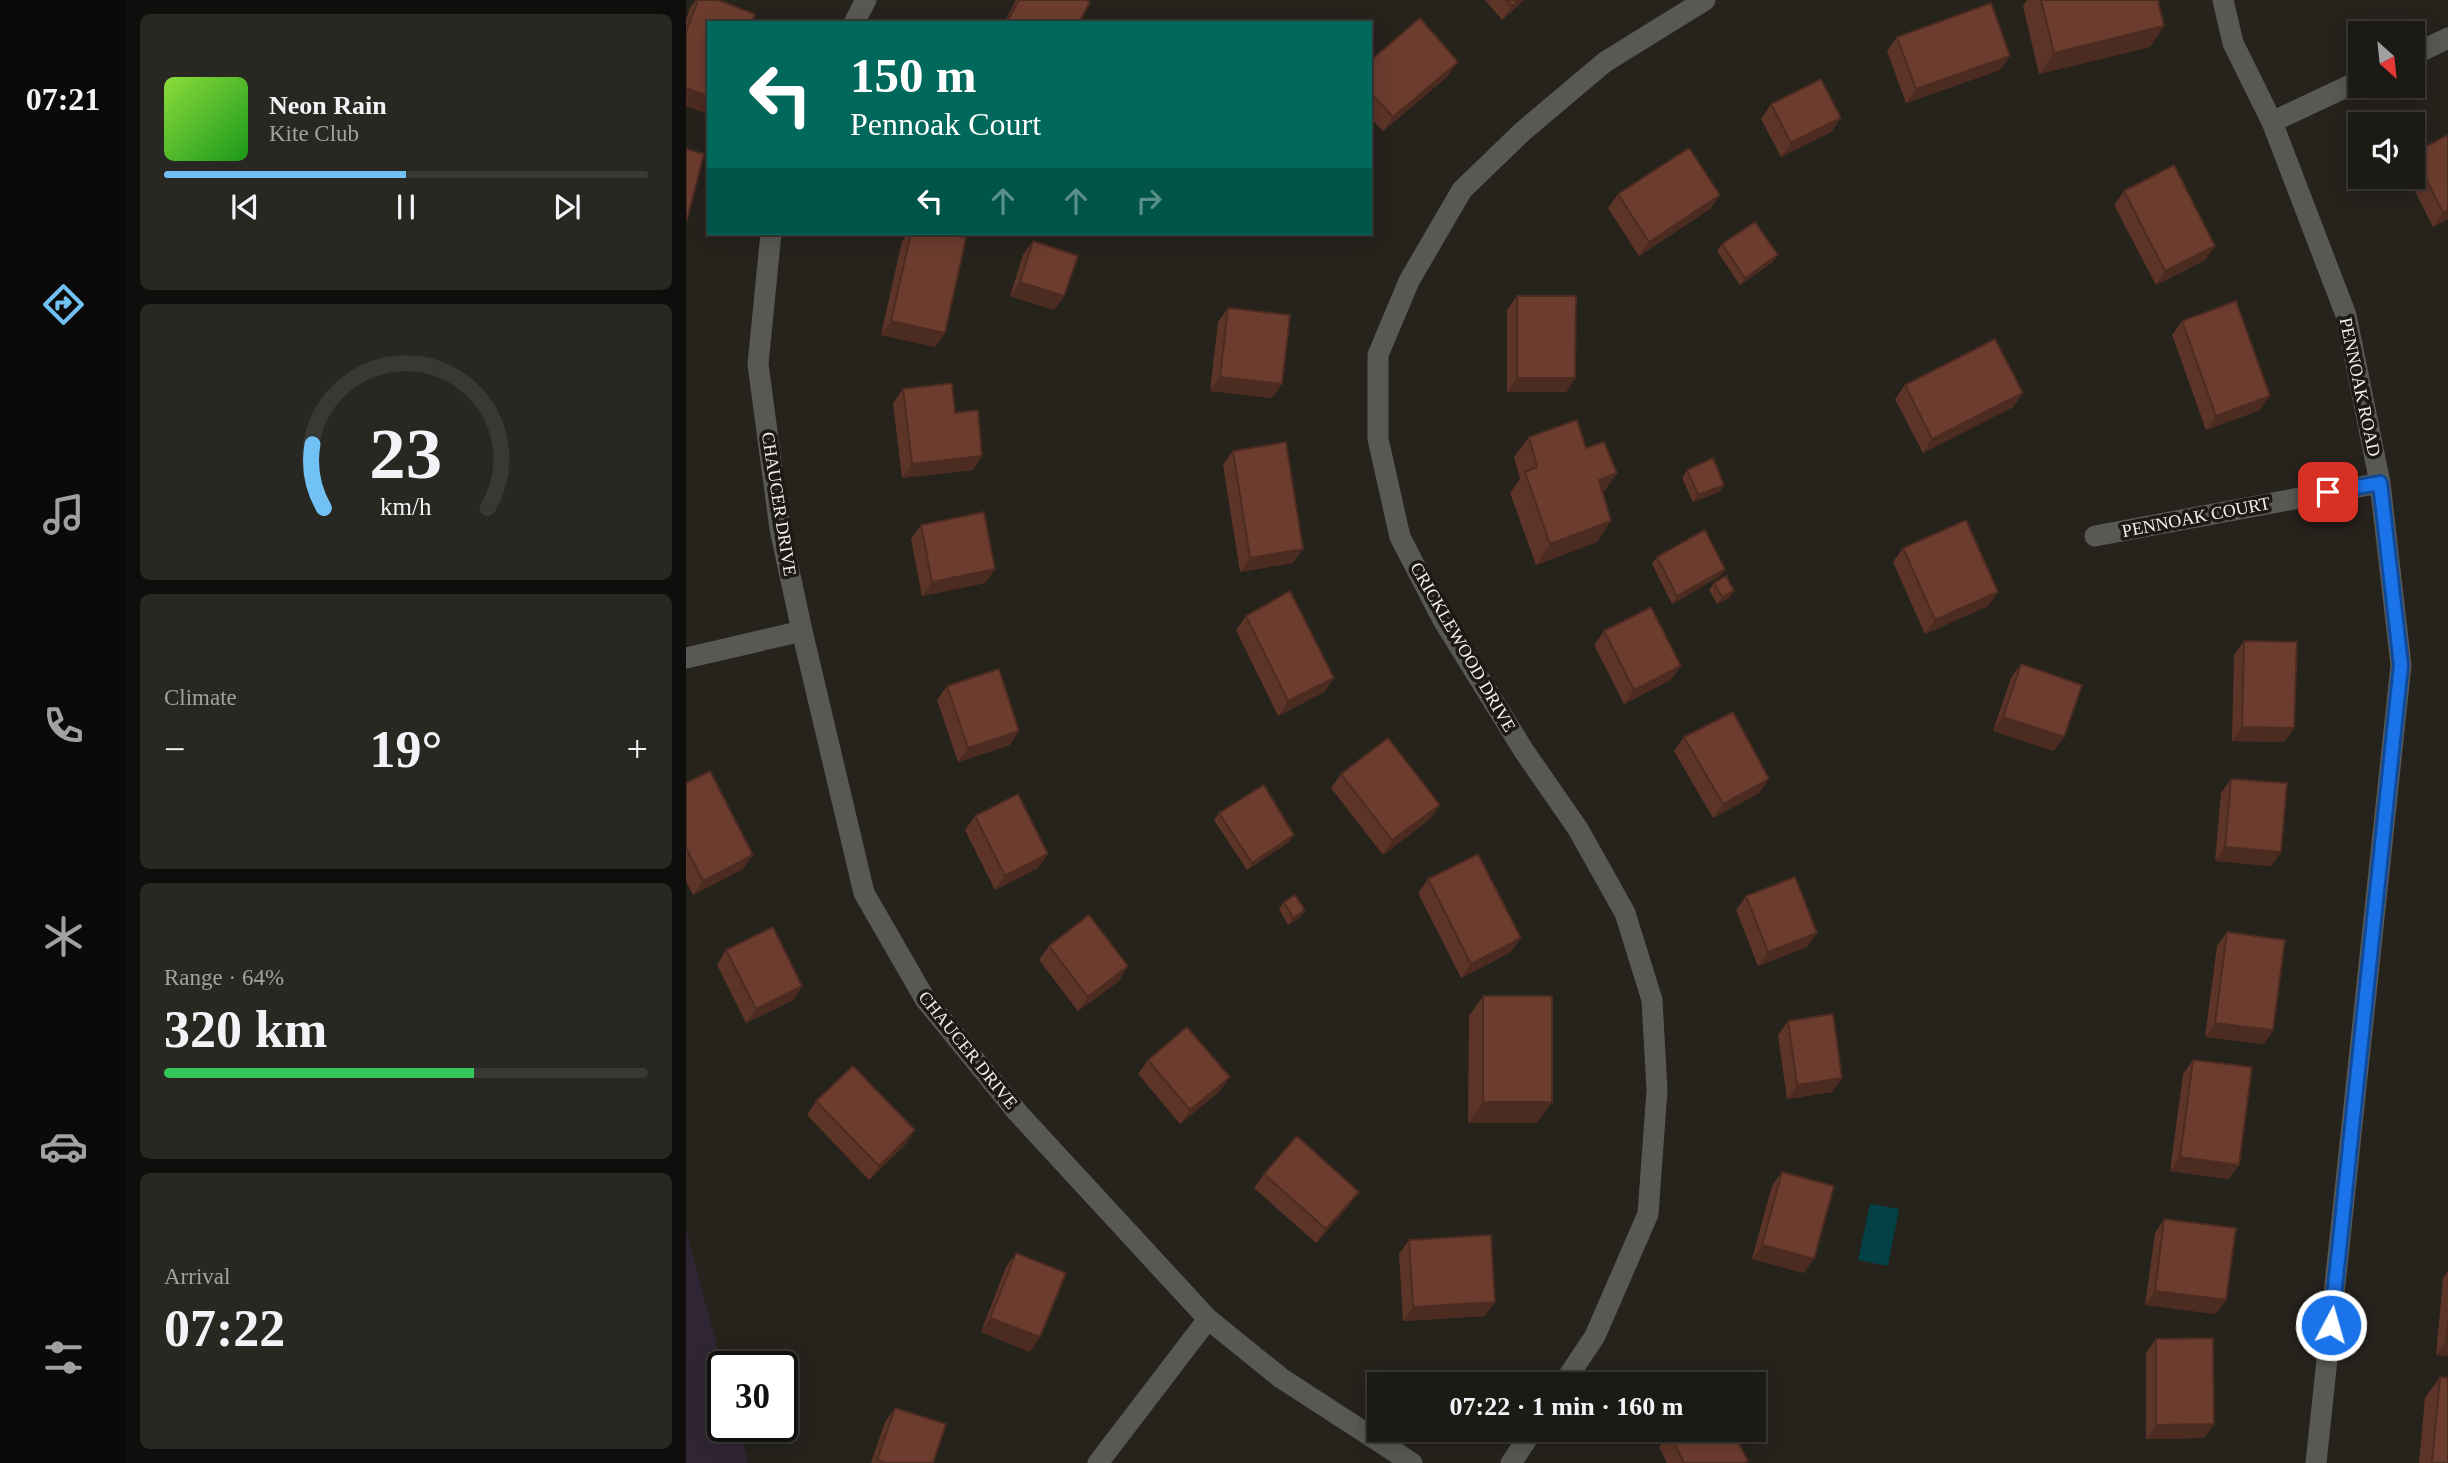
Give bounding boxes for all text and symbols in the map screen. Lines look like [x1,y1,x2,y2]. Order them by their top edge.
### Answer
north arrow [2348,21,2426,98]
map controls [2348,21,2425,189]
text: 150 m [850,48,977,103]
icon: left [735,49,826,140]
text: 07:21 [26,81,100,117]
text: Neon Rain [269,91,387,120]
text: Pennoak Court [850,106,1041,142]
button: sound [2348,112,2425,189]
text: Kite Club [269,121,359,146]
icon: left [911,182,949,220]
icon: ahead [984,182,1022,220]
icon: ahead [1057,182,1095,220]
icon: right [1130,182,1168,220]
icon: previous [226,188,264,226]
icon: pause [387,188,425,226]
icon: next [548,188,586,226]
icon: directions [39,280,88,329]
street label: PENNOAK ROAD [2336,316,2384,458]
text: 23 [370,413,442,494]
street label: CHAUCER DRIVE [758,431,800,577]
pin [2298,462,2358,522]
icon: arrive [2309,473,2347,511]
icon: music [39,490,88,539]
text: km/h [380,492,432,519]
street label: PENNOAK COURT [2120,493,2272,541]
street label: CRICKLEWOOD DRIVE [1406,559,1520,735]
text: Climate [164,685,237,710]
icon: phone [39,701,88,750]
text: 19° [370,721,442,778]
text: − [164,728,185,770]
text: + [627,728,648,770]
icon: climate [39,912,88,961]
text: Range · 64% [164,965,284,990]
street label: CHAUCER DRIVE [914,987,1022,1113]
text: 320 km [164,1001,327,1058]
icon: car [39,1122,88,1171]
text: Arrival [164,1264,230,1289]
position arrow [2294,1288,2368,1362]
text: 07:22 [164,1300,285,1357]
icon: filters [39,1333,88,1382]
speed limit sign: 30 [707,1351,798,1442]
text: 07:22 · 1 min · 160 m [1450,1392,1684,1421]

